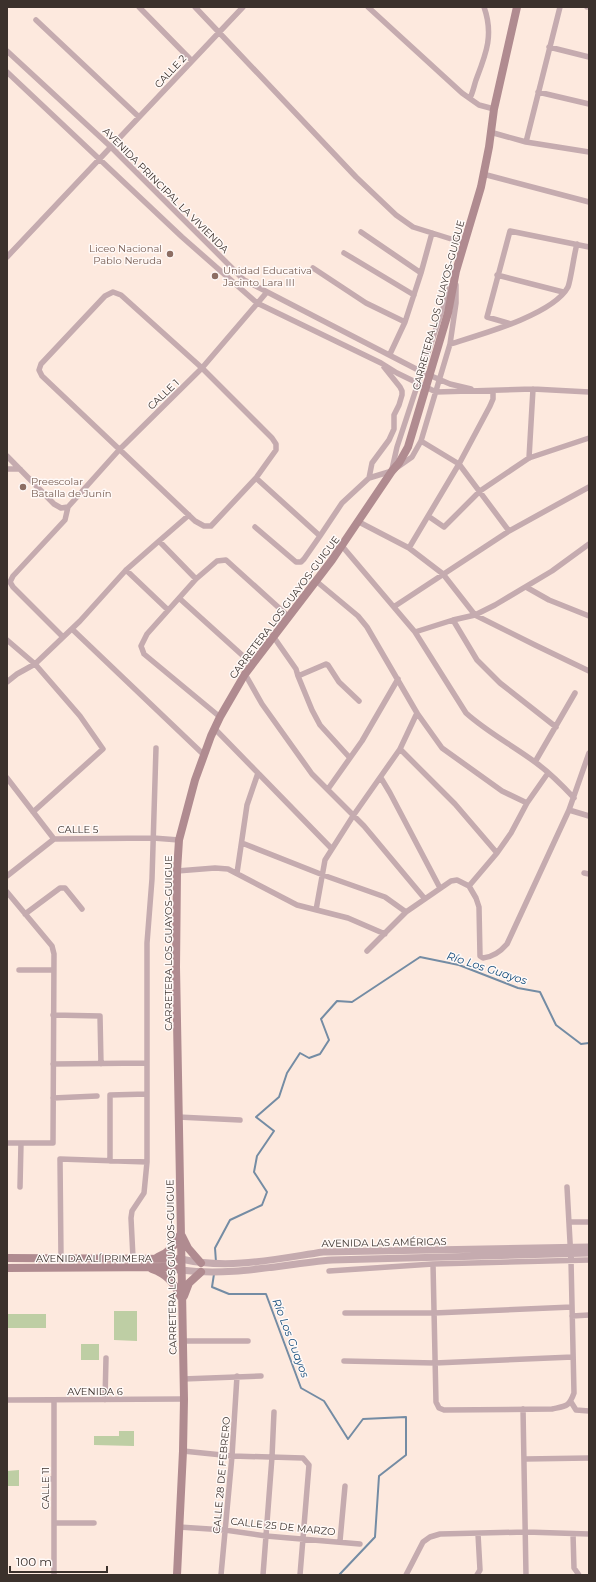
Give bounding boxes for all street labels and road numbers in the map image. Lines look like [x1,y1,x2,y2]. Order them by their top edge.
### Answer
street label: CALLE 2 [152,52,189,91]
street label: AVENIDA PRINCIPAL LA VIVIENDA [100,125,232,257]
street label: CARRETERA LOS GUAYOS-GUIGUE [409,218,468,392]
street label: CALLE 1 [145,376,182,413]
street label: CARRETERA LOS GUAYOS-GUIGUE [226,533,343,681]
street label: CALLE 5 [58,823,99,836]
street label: CARRETERA LOS GUAYOS-GUIGUE [162,855,175,1031]
street label: CARRETERA LOS GUAYOS-GUIGUE [163,1179,180,1355]
street label: AVENIDA LAS AMÉRICAS [321,1235,447,1250]
street label: AVENIDA ALÍ PRIMERA [36,1252,153,1265]
street label: AVENIDA 6 [67,1385,123,1398]
street label: CALLE 28 DE FEBRERO [210,1416,233,1534]
street label: CALLE 11 [39,1467,52,1509]
street label: CALLE 25 DE MARZO [230,1515,336,1538]

